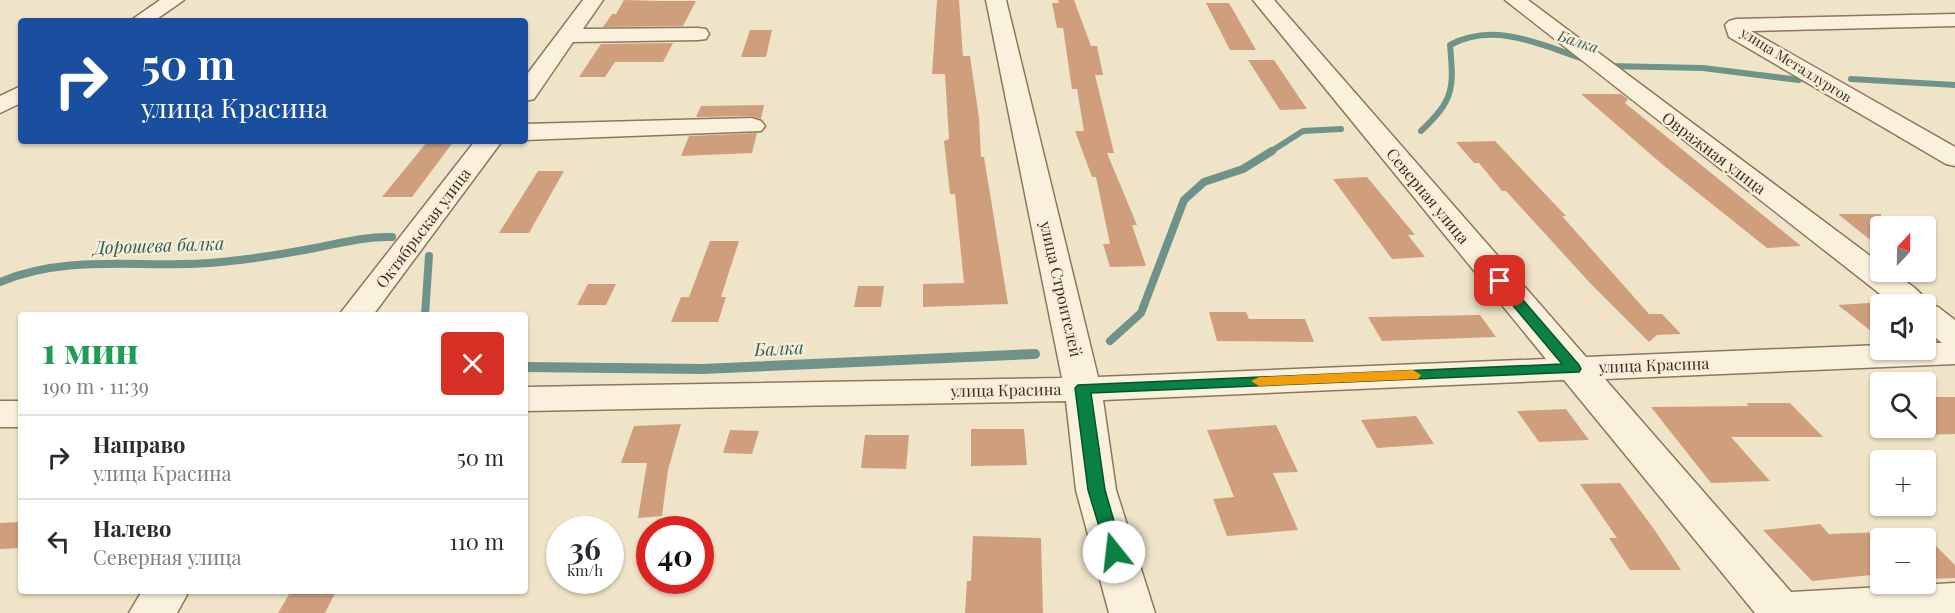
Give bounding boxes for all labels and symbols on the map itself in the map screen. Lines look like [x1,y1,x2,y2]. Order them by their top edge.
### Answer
street label: улица Металлургов [1736,22,1856,107]
water label: Балка [1554,25,1601,57]
street label: Овражная улица [1658,107,1770,199]
street label: Северная улица [1382,143,1475,248]
street label: Октябрьская улица [371,163,475,292]
north arrow [1870,216,1936,282]
street label: улица Строителей [1035,218,1087,359]
water label: Дорошева балка [90,231,225,259]
pin [1474,255,1525,306]
water label: Балка [752,335,805,361]
street label: улица Красина [1597,352,1710,377]
street label: улица Красина [949,378,1062,401]
speed limit sign: 40 [636,516,714,594]
position arrow [1082,520,1146,584]

